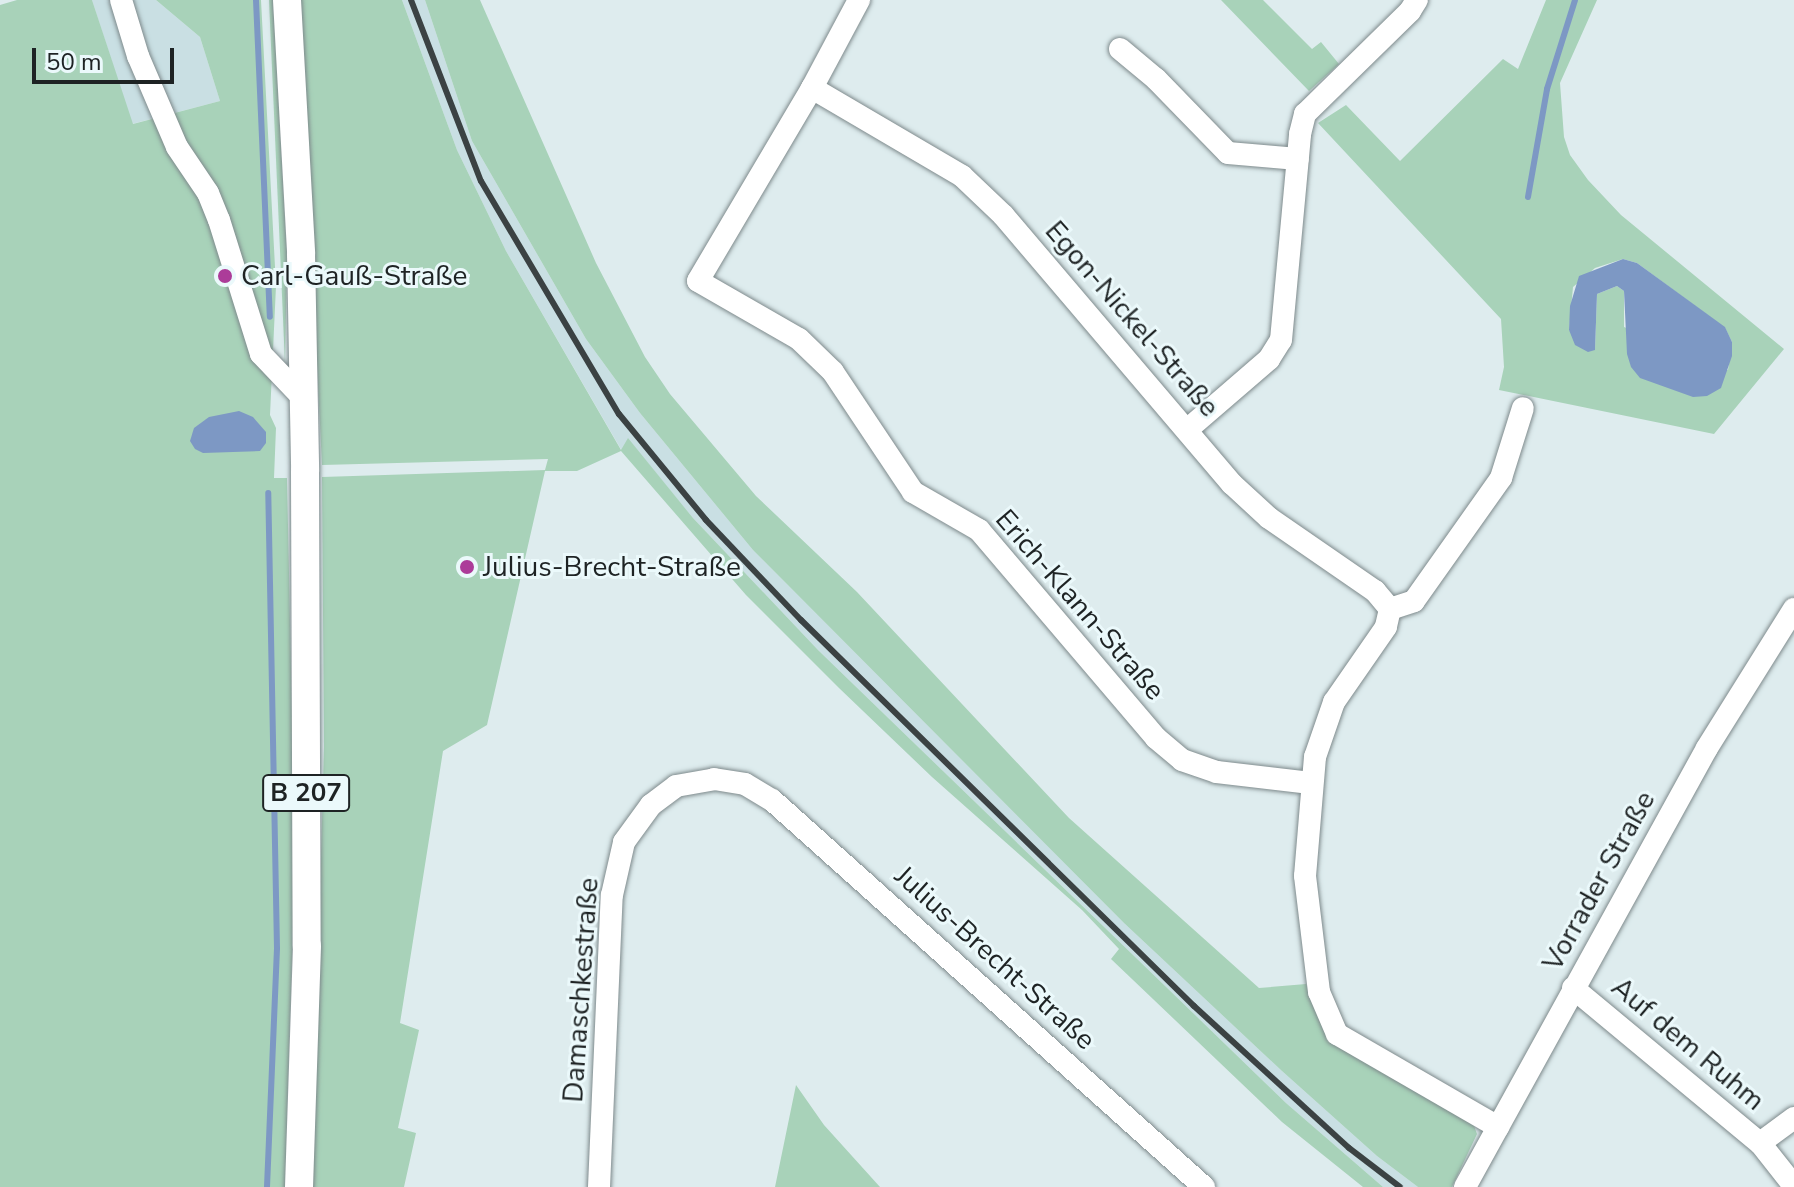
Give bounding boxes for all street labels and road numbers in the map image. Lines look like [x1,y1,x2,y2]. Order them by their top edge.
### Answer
street label: Egon-Nickel-Straße [1038,214,1226,424]
street label: Erich-Klann-Straße [988,503,1172,707]
road number: B 207 [262,771,350,815]
street label: Vorrader Straße [1536,785,1662,977]
street label: Julius-Brecht-Straße [888,859,1102,1057]
street label: Damaschkestraße [556,876,606,1104]
street label: Auf dem Ruhm [1605,970,1771,1118]

